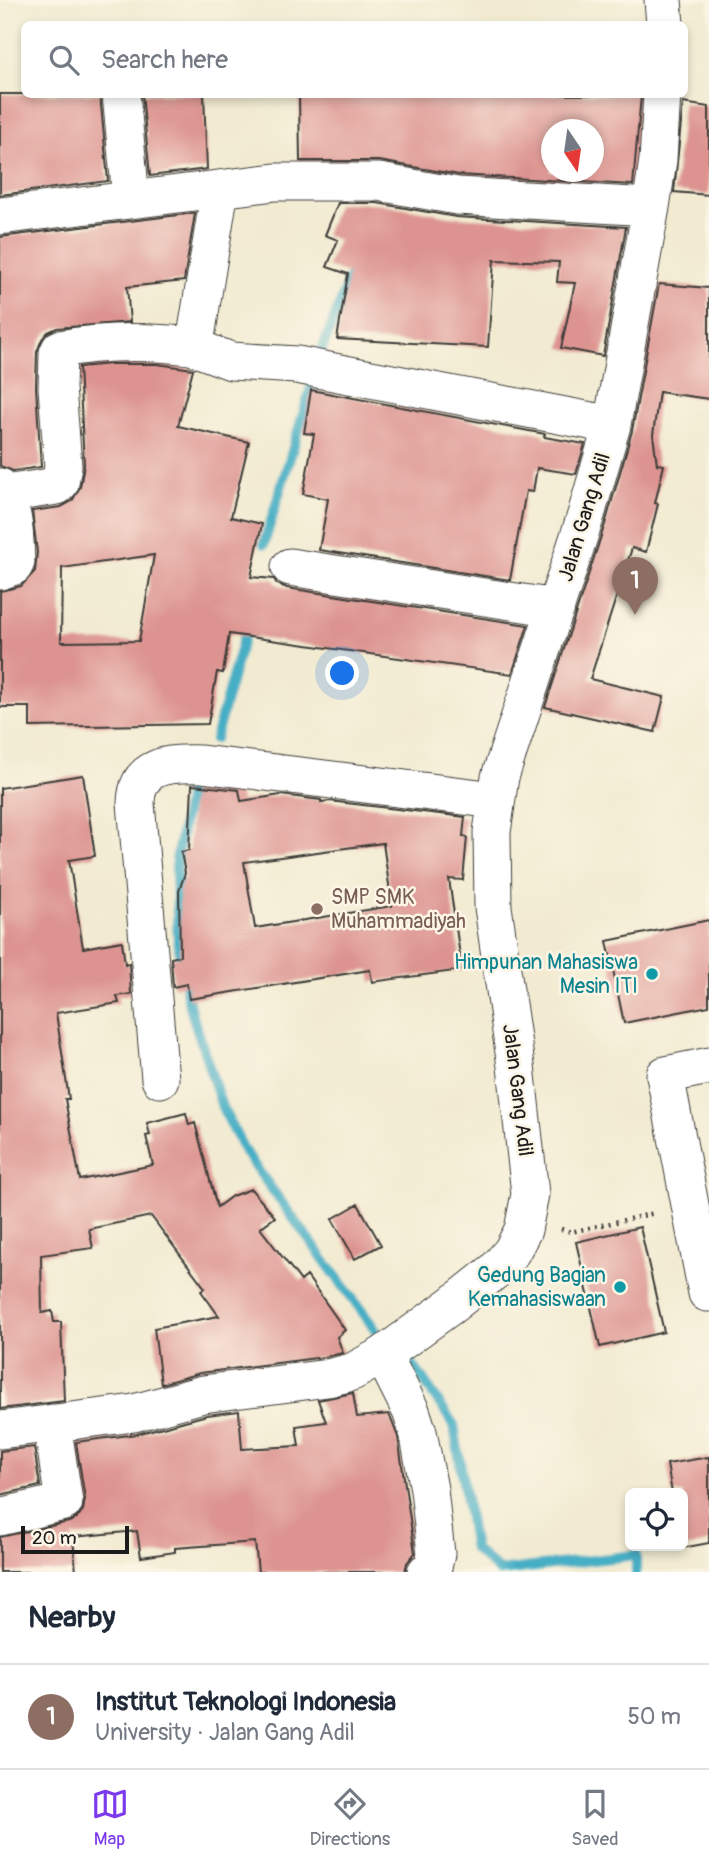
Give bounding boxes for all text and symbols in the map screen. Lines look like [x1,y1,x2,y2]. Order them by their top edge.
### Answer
search box [21,21,688,98]
icon: search [45,41,83,79]
text: Search here [101,44,228,76]
north arrow [541,119,604,182]
street label: Jalan Gang Adil [552,450,617,585]
pin: 1 [612,557,658,615]
your location [325,656,359,690]
place label: SMP SMK Muhammadiyah [331,884,466,935]
marker: SMP SMK Muhammadiyah [309,901,325,917]
place label: Himpunan Mahasiswa Mesin ITI [454,949,638,1000]
marker: Himpunan Mahasiswa Mesin ITI [644,966,660,982]
street label: Jalan Gang Adil [496,1022,539,1158]
place label: Gedung Bagian Kemahasiswaan [468,1262,606,1313]
marker: Gedung Bagian Kemahasiswaan [612,1279,628,1295]
map controls [625,1488,688,1551]
button: locate [625,1488,688,1551]
scale bar [21,1523,130,1555]
text: 20 m [32,1526,77,1550]
text: Nearby [28,1599,115,1636]
text: Institut Teknologi Indonesia [95,1686,396,1718]
text: 1 [47,1702,56,1731]
text: 50 m [627,1702,681,1731]
text: University · Jalan Gang Adil [95,1718,355,1747]
tab: Map [91,1785,129,1851]
tab: Directions [310,1785,390,1851]
tab: Saved [571,1785,618,1851]

